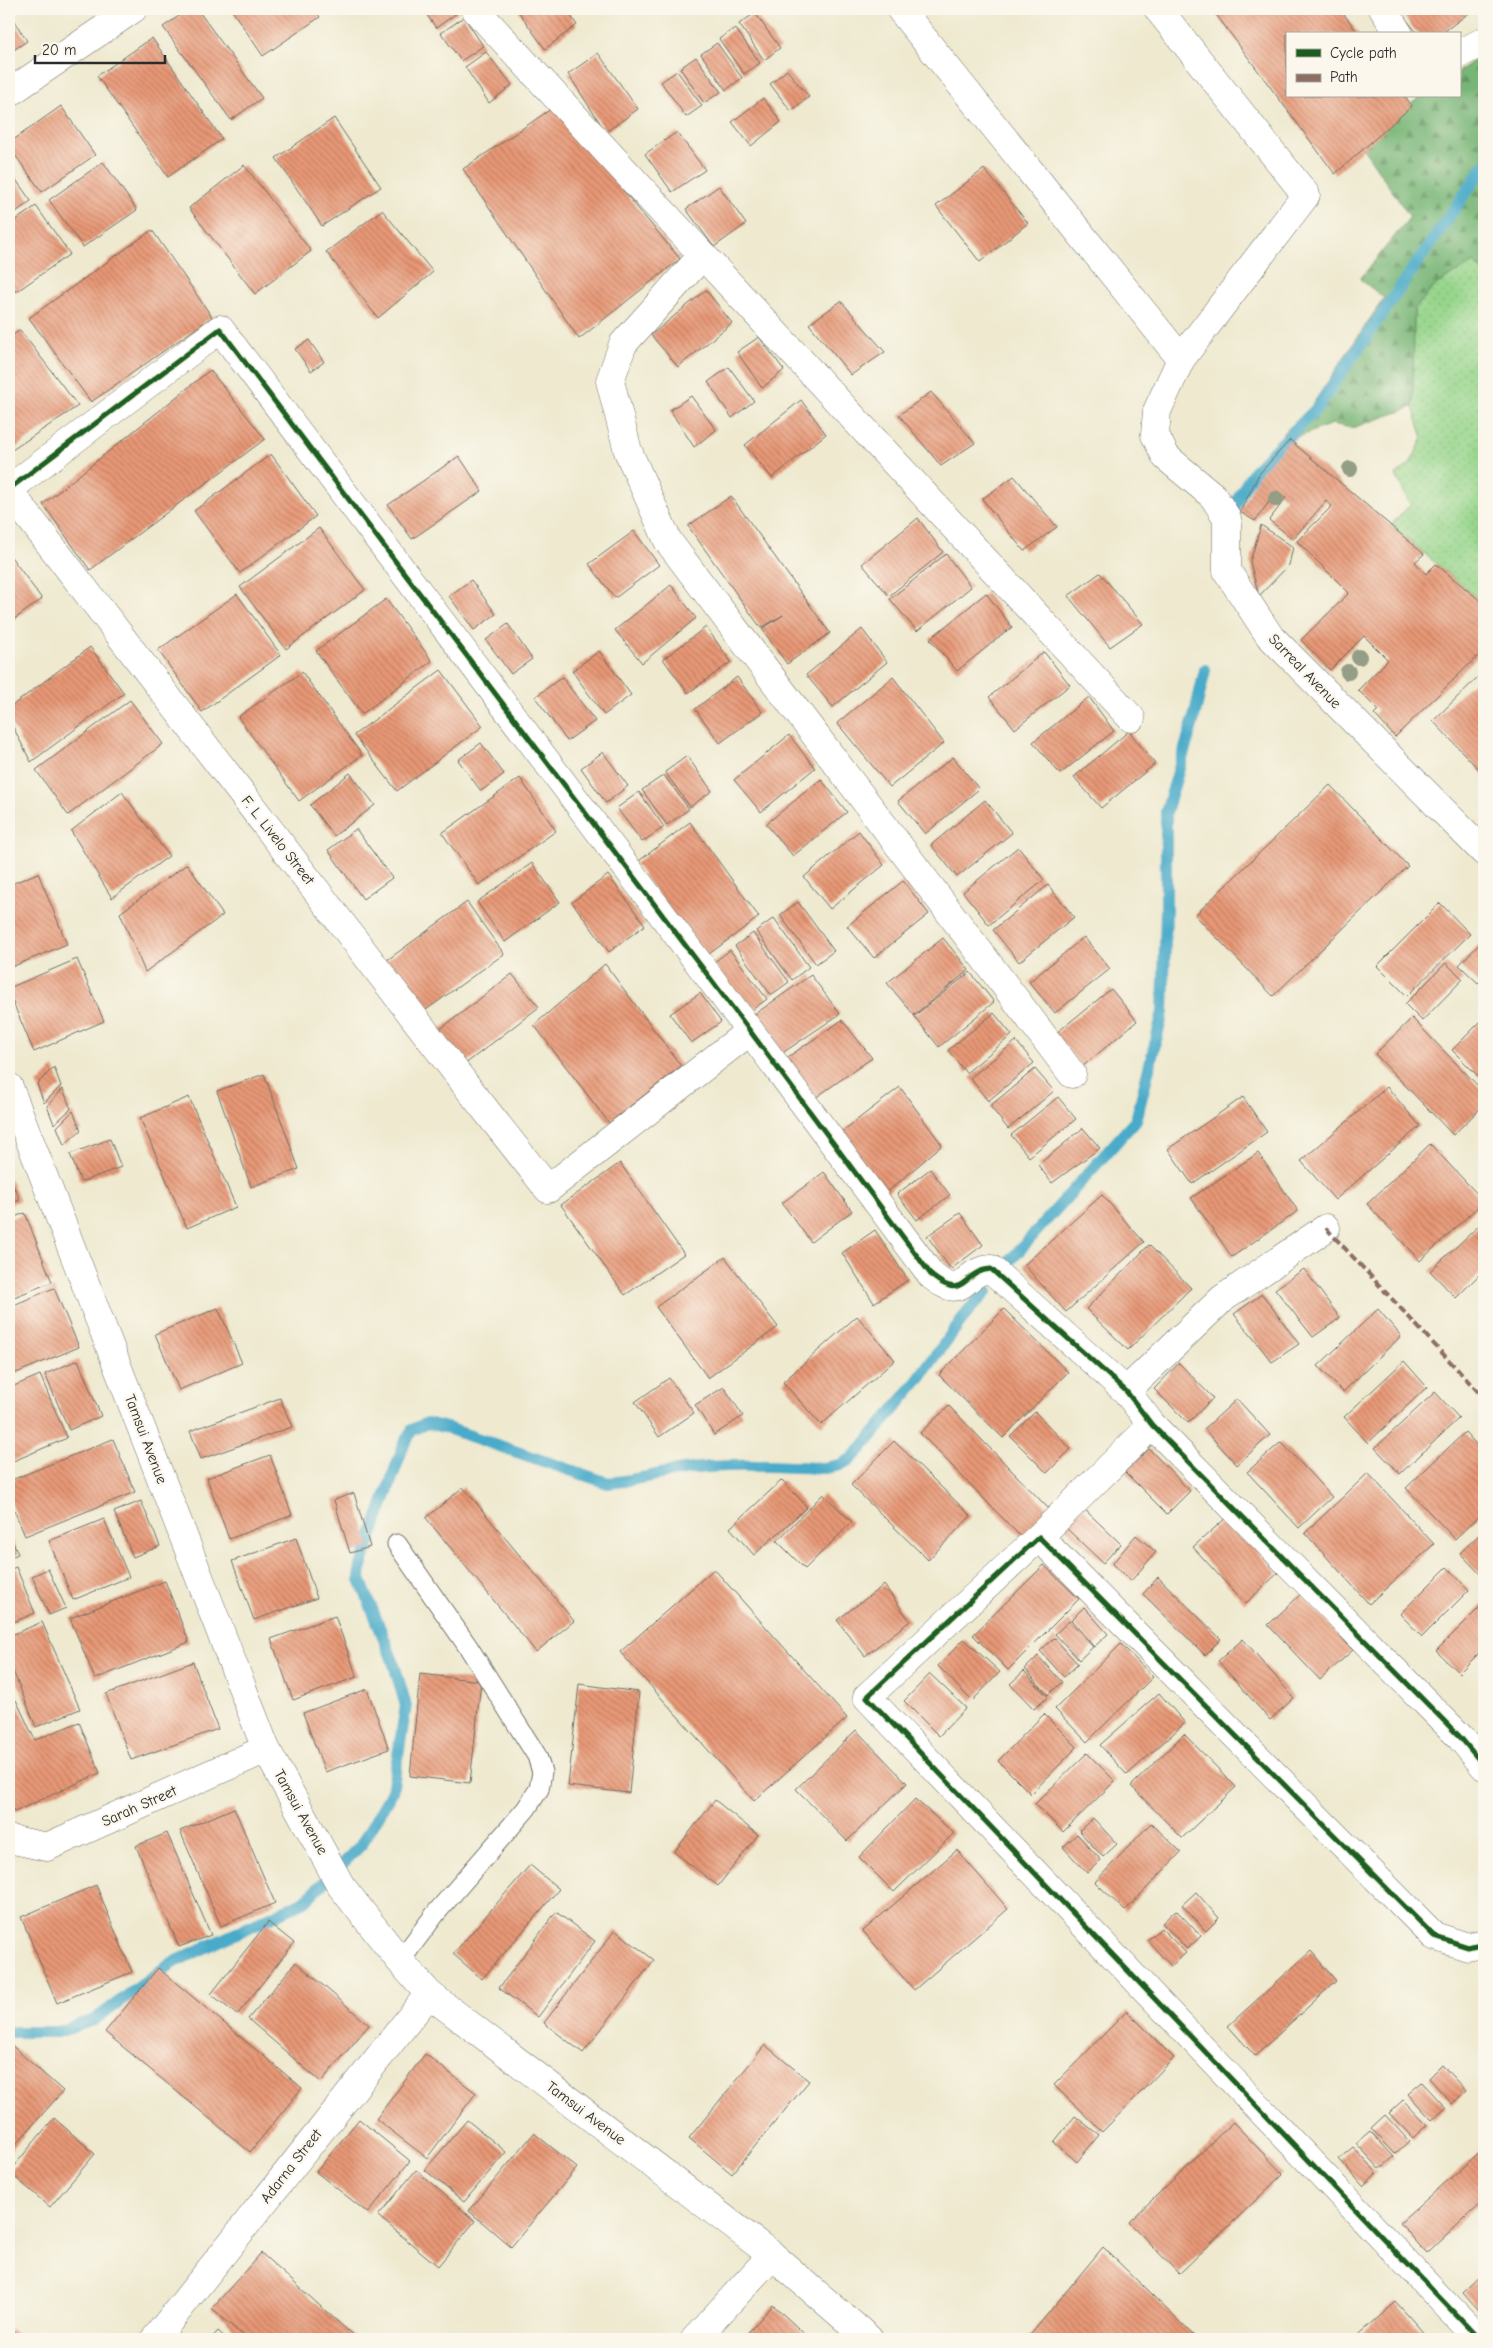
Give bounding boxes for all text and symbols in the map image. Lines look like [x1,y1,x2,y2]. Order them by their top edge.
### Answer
scale bar [35,32,165,64]
legend [1286,32,1460,98]
text: 20 m [42,41,76,59]
text: Cycle path [1330,44,1397,62]
text: Path [1330,68,1358,86]
street label: Sarreal Avenue [1265,630,1345,712]
street label: F. L. Livelo Street [238,792,319,889]
street label: Tamsui Avenue [121,1392,172,1487]
street label: Tamsui Avenue [270,1766,332,1858]
street label: Sarah Street [99,1781,180,1831]
street label: Tamsui Avenue [543,2077,630,2149]
street label: Adarna Street [257,2125,326,2207]

